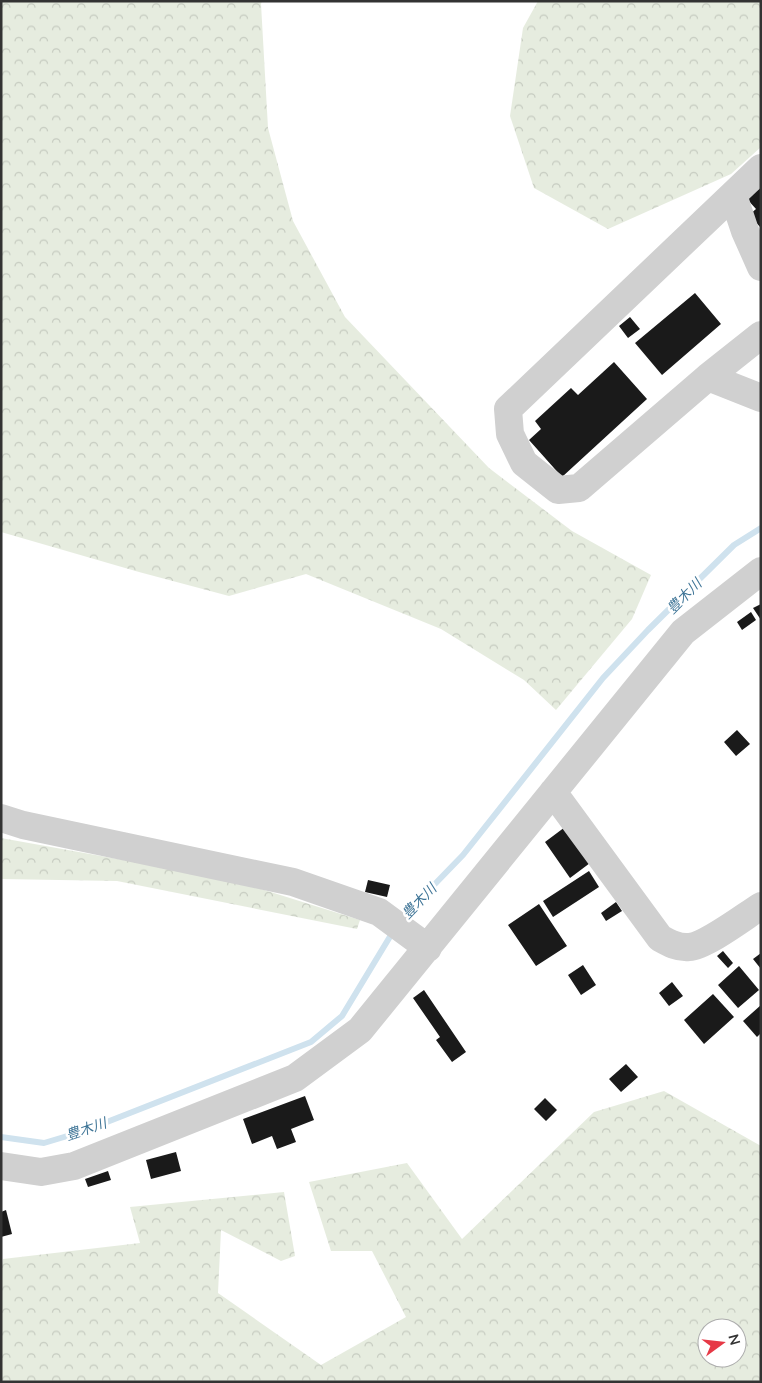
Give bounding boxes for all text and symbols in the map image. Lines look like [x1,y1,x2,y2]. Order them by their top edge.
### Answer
water label: 豊木川 [663,573,707,617]
water label: 豊木川 [398,878,441,922]
water label: 豊木川 [63,1113,111,1144]
north arrow [697,1318,747,1368]
text: N [724,1332,745,1347]

